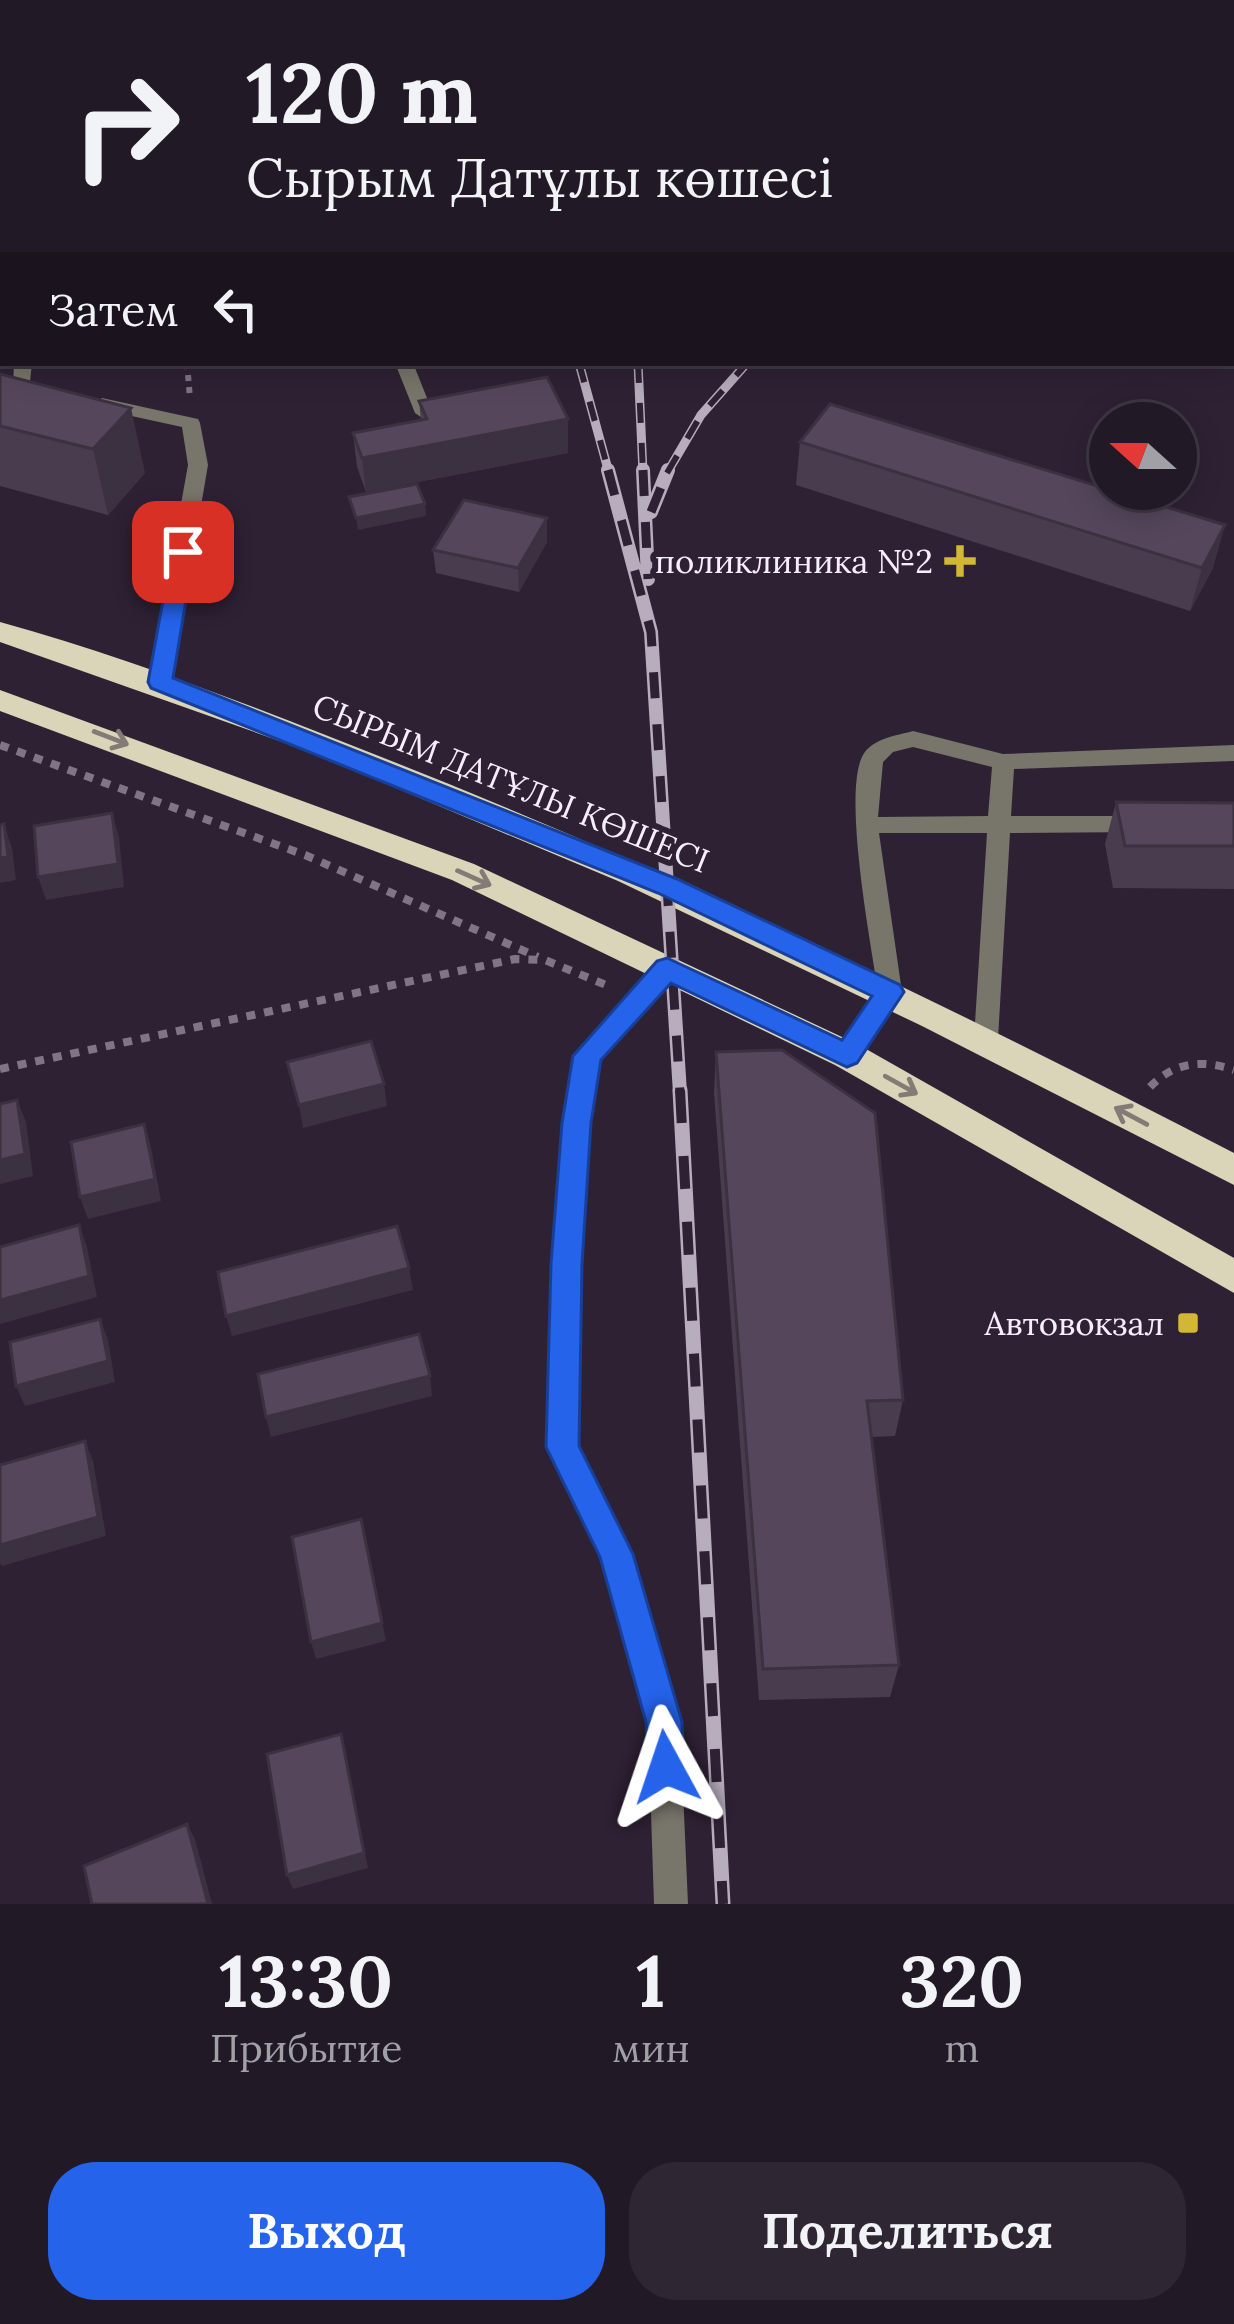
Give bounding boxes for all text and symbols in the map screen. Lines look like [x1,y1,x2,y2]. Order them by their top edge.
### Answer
text: 120 m [246,38,478,146]
icon: right [48,48,204,204]
text: Сырым Датұлы көшесі [246,143,834,212]
icon: left [203,276,269,342]
text: Затем [48,281,179,338]
north arrow [1089,402,1197,510]
map controls [1089,402,1197,510]
pin [132,501,234,603]
icon: arrive [150,519,216,585]
place label: поликлиника №2 [655,540,933,582]
marker: поликлиника №2 [944,545,976,577]
street label: СЫРЫМ ДАТҰЛЫ КӨШЕСІ [307,684,715,882]
one-way arrow [91,728,128,750]
one-way arrow [456,868,492,890]
one-way arrow [882,1074,917,1097]
one-way arrow [1113,1103,1149,1126]
place label: Автовокзал [984,1302,1164,1344]
marker: Автовокзал [1175,1310,1201,1336]
position arrow [603,1704,729,1830]
text: 13:30 [219,1935,393,2027]
text: 1 [636,1935,666,2027]
text: 320 [900,1935,1024,2027]
text: Прибытие [210,2023,402,2073]
text: мин [612,2023,690,2073]
text: m [944,2023,979,2073]
button: Выход [48,2162,605,2300]
button: Поделиться [629,2162,1186,2300]

